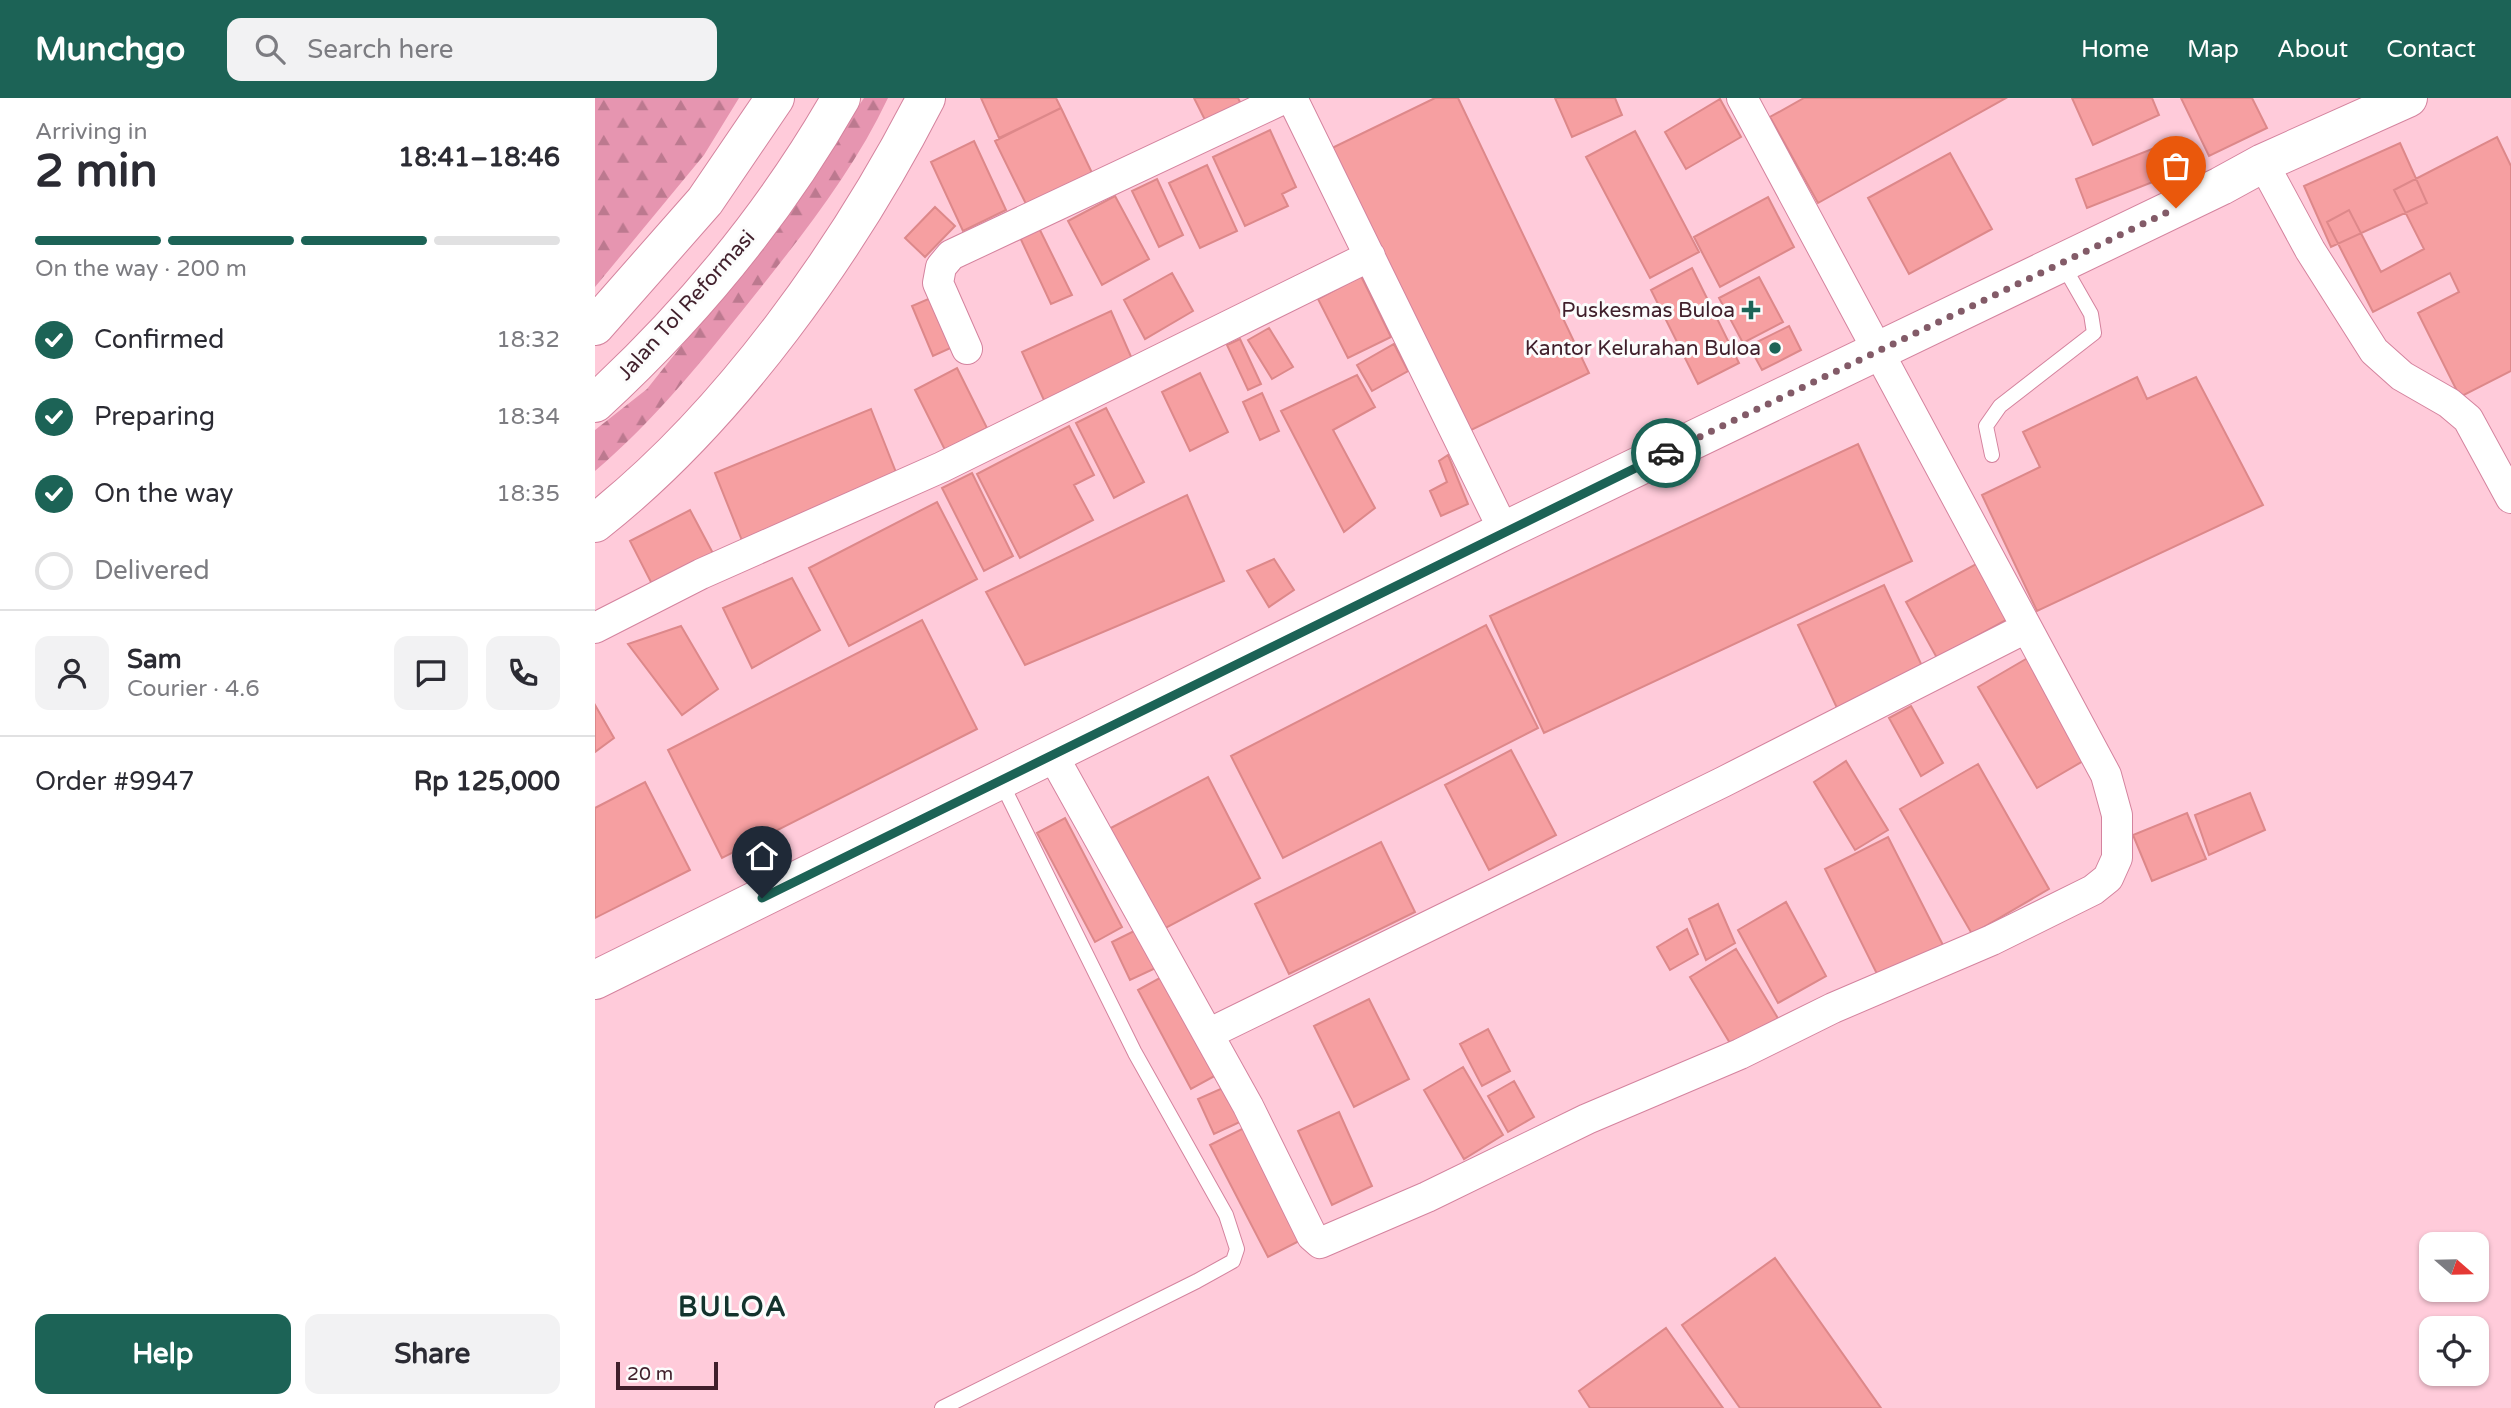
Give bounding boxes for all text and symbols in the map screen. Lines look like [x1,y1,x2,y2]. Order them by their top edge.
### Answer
search box [227,18,717,81]
text: Munchgo [35,30,185,69]
icon: search [251,30,289,68]
text: Search here [307,34,453,65]
text: Home [2081,35,2149,64]
text: Map [2187,35,2239,64]
text: About [2277,35,2348,64]
text: Contact [2386,35,2476,64]
text: Arriving in [35,118,148,146]
pin [2146,136,2206,208]
text: 18:41–18:46 [398,142,560,173]
text: 2 min [35,144,158,199]
icon: bag [2157,147,2195,185]
street label: Jalan Tol Reformasi [612,225,760,385]
text: On the way · 200 m [35,255,247,283]
place label: Puskesmas Buloa [1561,298,1735,323]
marker: Puskesmas Buloa [1741,300,1761,320]
icon: check [35,321,73,359]
text: Confirmed [94,324,224,355]
text: 18:32 [496,326,560,354]
place label: Kantor Kelurahan Buloa [1525,336,1761,361]
marker: Kantor Kelurahan Buloa [1767,340,1783,356]
icon: check [35,398,73,436]
text: Preparing [94,401,215,432]
text: 18:34 [496,403,560,431]
courier [1631,418,1701,488]
icon: car [1647,434,1685,472]
icon: check [35,475,73,513]
text: On the way [94,478,234,509]
text: 18:35 [496,480,560,508]
text: Delivered [94,555,210,586]
button: person [35,636,109,710]
button: chat [394,636,468,710]
button: phone [486,636,560,710]
text: Sam [127,644,182,675]
text: Courier · 4.6 [127,675,260,703]
text: Order #9947 [35,766,195,797]
text: Rp 125,000 [414,766,560,797]
pin [732,826,792,898]
icon: home [743,837,781,875]
north arrow [2419,1232,2489,1302]
map controls [2419,1232,2489,1386]
district label: BULOA [678,1290,788,1324]
button: Help [35,1314,291,1394]
button: Share [305,1314,560,1394]
button: locate [2419,1316,2489,1386]
scale bar [616,1359,717,1391]
text: 20 m [627,1363,673,1385]

